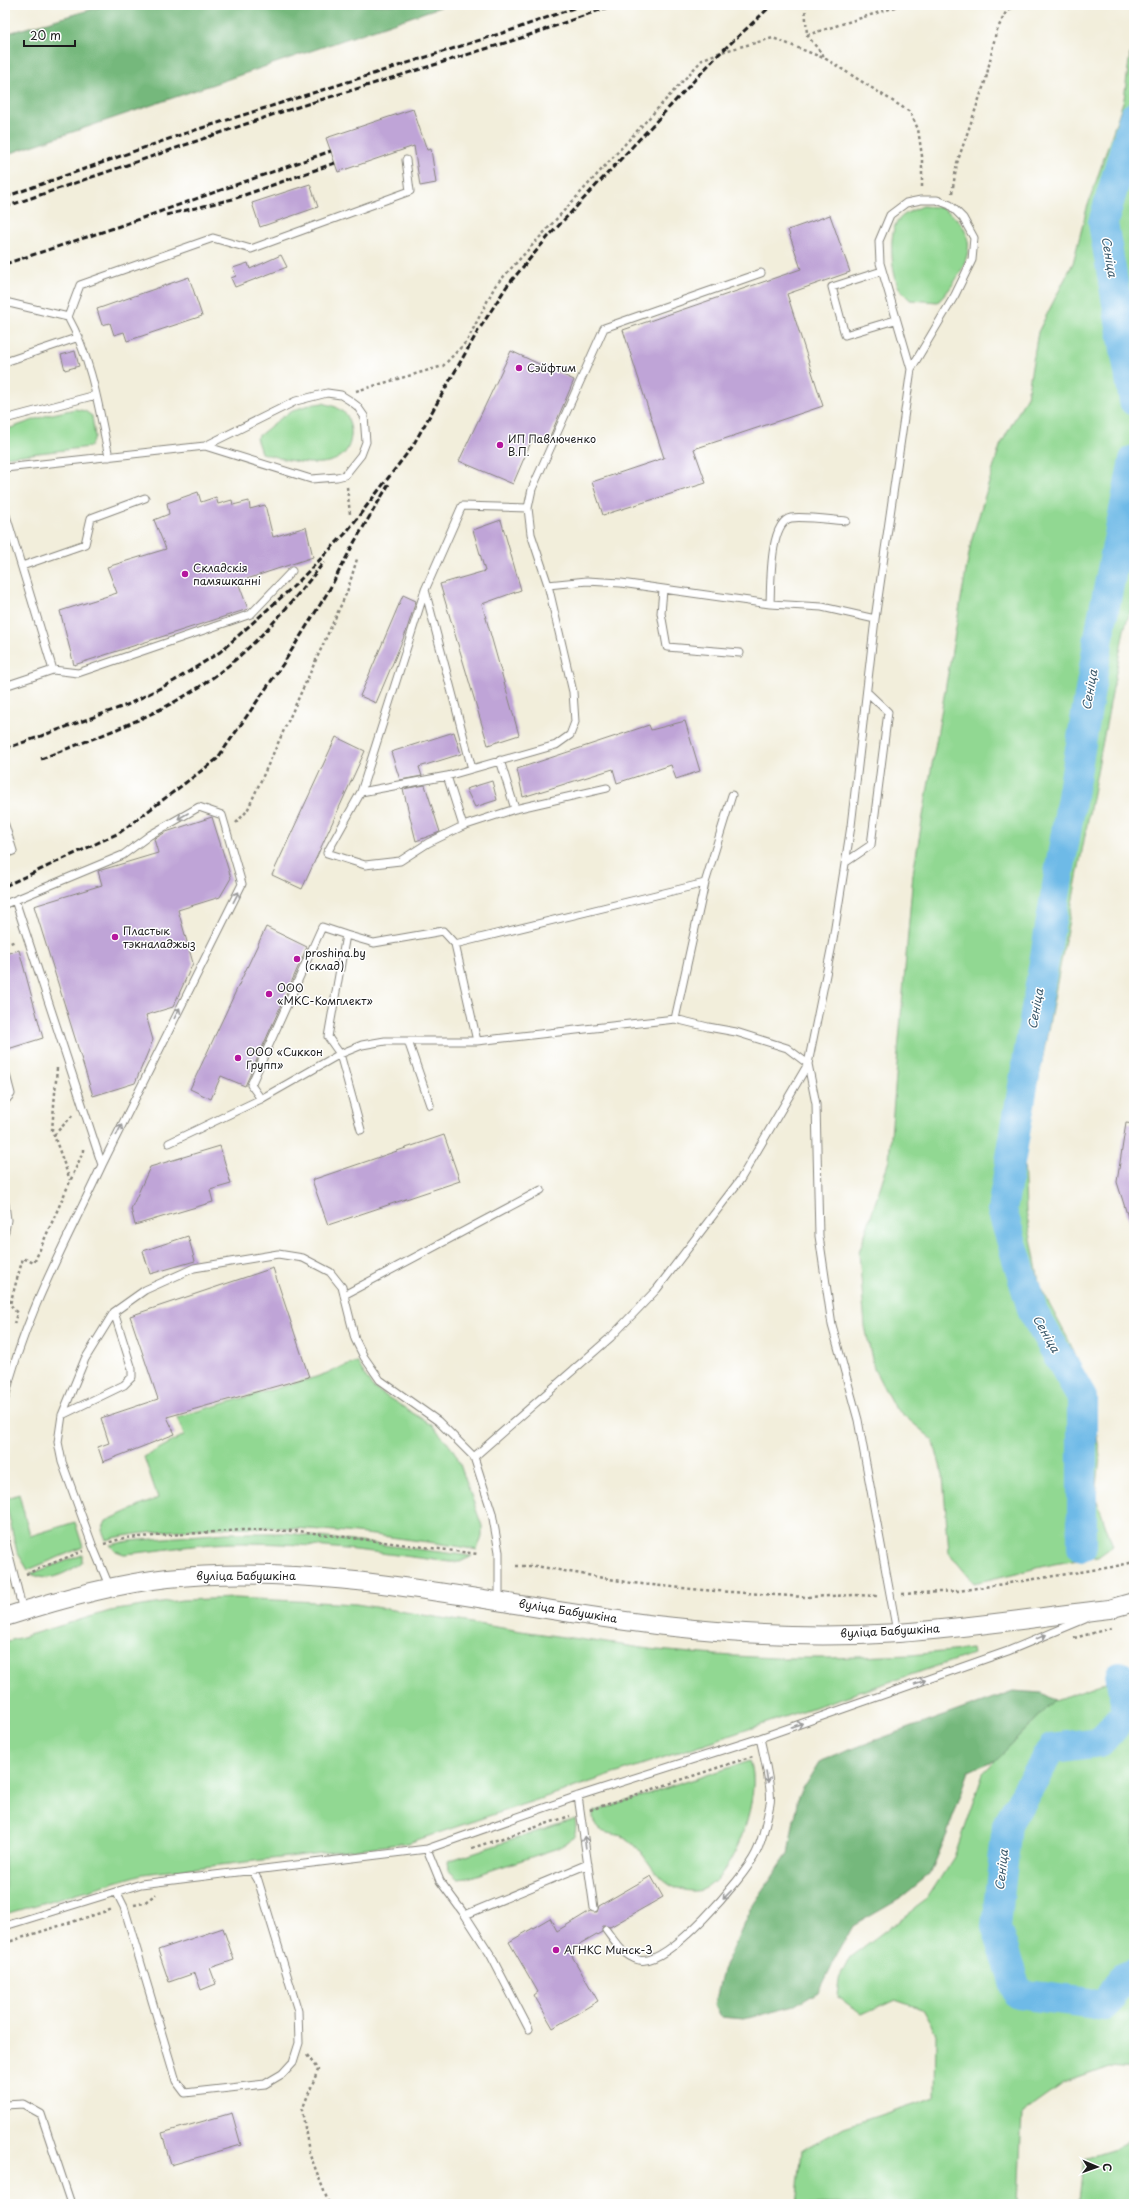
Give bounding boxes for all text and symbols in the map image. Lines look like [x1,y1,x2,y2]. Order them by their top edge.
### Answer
scale bar [24,22,75,48]
text: 20 m [30,26,61,44]
water label: Сеніца [1098,235,1123,279]
place label: Сэйфтим [527,359,576,376]
marker: Сэйфтим [514,363,524,373]
place label: ИП Павлюченко В.П. [508,430,596,460]
marker: ИП Павлюченко В.П. [495,440,505,450]
place label: Складскія памяшканні [193,559,261,589]
marker: Складскія памяшканні [180,569,190,579]
water label: Сеніца [1077,667,1102,712]
one-way arrow [177,813,189,821]
one-way arrow [232,891,240,903]
place label: Пластык тэкналаджыз [123,922,196,952]
marker: Пластык тэкналаджыз [110,932,120,942]
place label: рroshina.by (склад) [305,944,366,974]
marker: рroshina.by (склад) [292,954,302,964]
place label: ООО «МКС-Комплект» [277,979,373,1009]
water label: Сеніца [1023,986,1048,1031]
marker: ООО «МКС-Комплект» [264,989,274,999]
one-way arrow [174,1008,182,1020]
place label: ООО «Сиккон Групп» [246,1043,323,1073]
marker: ООО «Сиккон Групп» [233,1053,243,1063]
one-way arrow [116,1124,123,1136]
water label: Сеніца [1029,1311,1065,1356]
street label: вуліца Бабушкіна [196,1567,296,1584]
street label: вуліца Бабушкіна [518,1594,619,1627]
street label: вуліца Бабушкіна [840,1619,940,1642]
one-way arrow [1035,1633,1047,1640]
one-way arrow [913,1678,925,1686]
one-way arrow [790,1721,802,1729]
one-way arrow [763,1770,771,1783]
one-way arrow [581,1836,589,1849]
water label: Сеніца [990,1848,1012,1891]
one-way arrow [722,1890,732,1900]
place label: АГНКС Минск-3 [564,1941,653,1958]
marker: АГНКС Минск-3 [551,1945,561,1955]
north arrow [1077,2147,1117,2187]
text: С [1099,2163,1116,2172]

